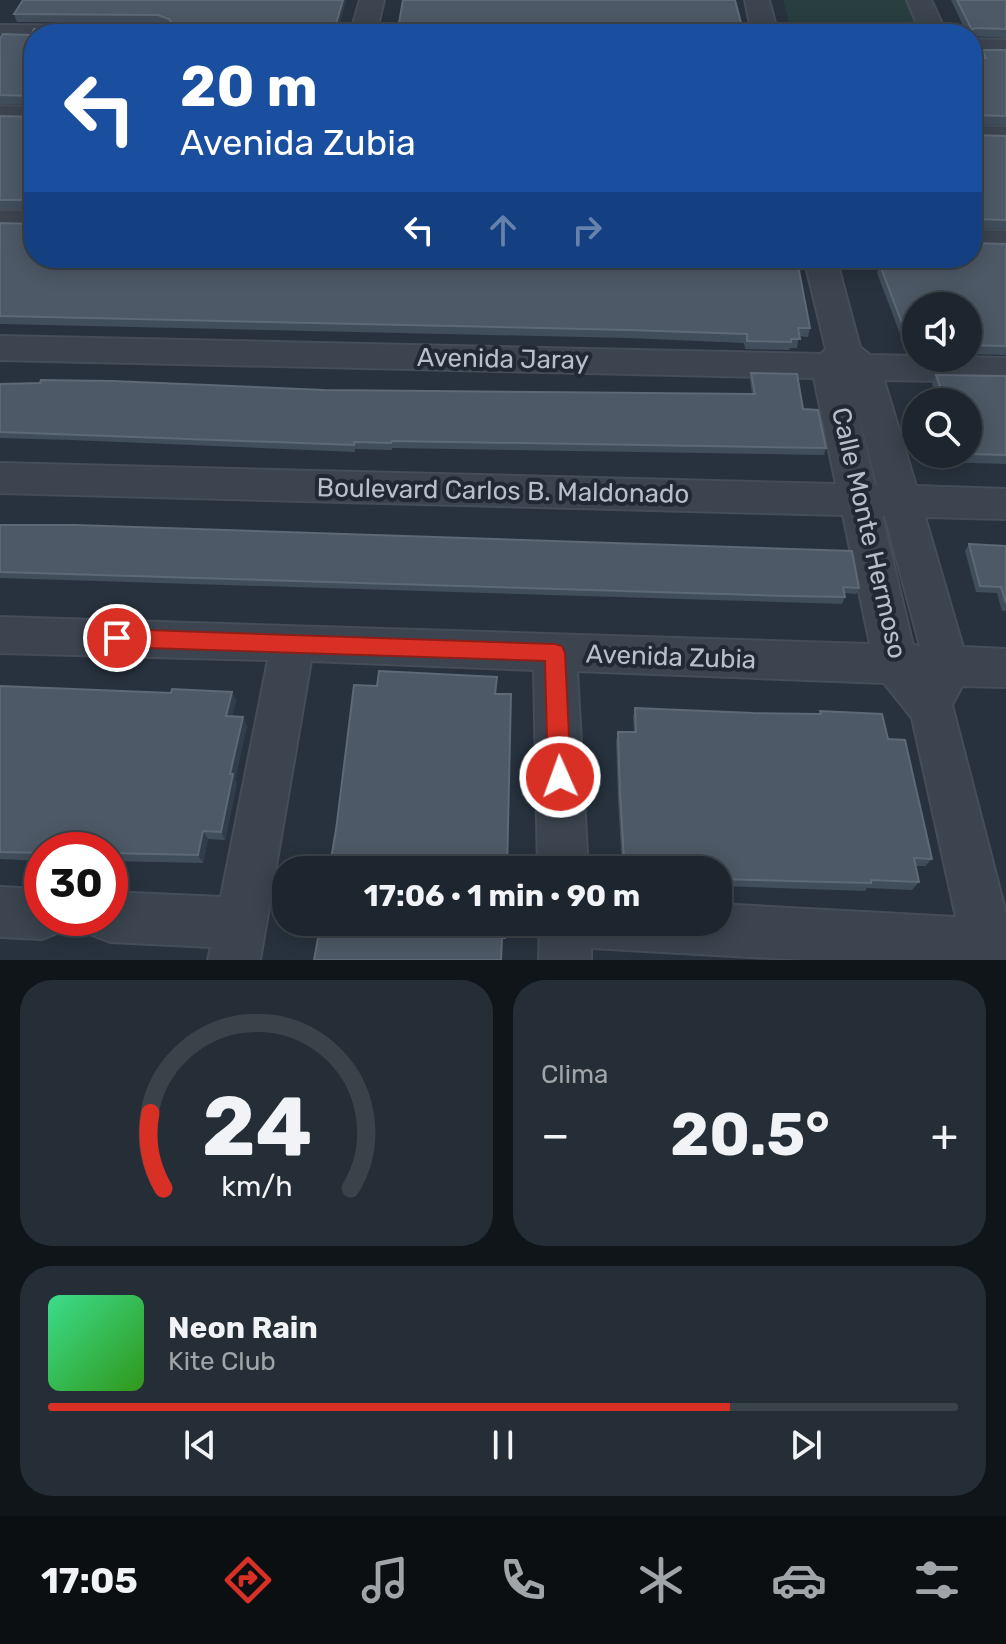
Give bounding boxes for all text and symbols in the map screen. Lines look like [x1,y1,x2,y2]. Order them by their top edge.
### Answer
text: 20 m [180,54,318,120]
icon: left [48,56,152,160]
text: Avenida Zubia [180,121,416,164]
icon: left [397,208,441,252]
icon: ahead [481,208,525,252]
icon: right [565,208,609,252]
map controls [902,292,982,468]
button: sound [902,292,982,372]
street label: Avenida Jaray [417,342,589,376]
button: search [902,388,982,468]
street label: Calle Monte Hermoso [825,404,913,662]
street label: Boulevard Carlos B. Maldonado [316,472,690,510]
pin [83,604,151,672]
icon: arrive [95,616,139,660]
street label: Avenida Zubia [585,639,757,675]
position arrow [518,735,602,819]
speed limit sign: 30 [24,832,128,936]
text: 17:06 · 1 min · 90 m [364,878,640,914]
text: Clima [541,1059,608,1090]
text: 24 [201,1077,312,1176]
text: 20.5° [670,1099,830,1170]
text: − [541,1109,570,1161]
text: + [931,1109,958,1161]
text: km/h [221,1169,292,1203]
text: Neon Rain [168,1310,318,1346]
text: Kite Club [168,1346,276,1377]
icon: previous [178,1423,222,1467]
icon: pause [481,1423,525,1467]
icon: next [784,1423,828,1467]
icon: directions [220,1552,276,1608]
icon: music [357,1552,413,1608]
icon: phone [495,1552,551,1608]
icon: climate [633,1552,689,1608]
icon: car [771,1552,827,1608]
icon: filters [909,1552,965,1608]
text: 17:05 [41,1559,138,1602]

